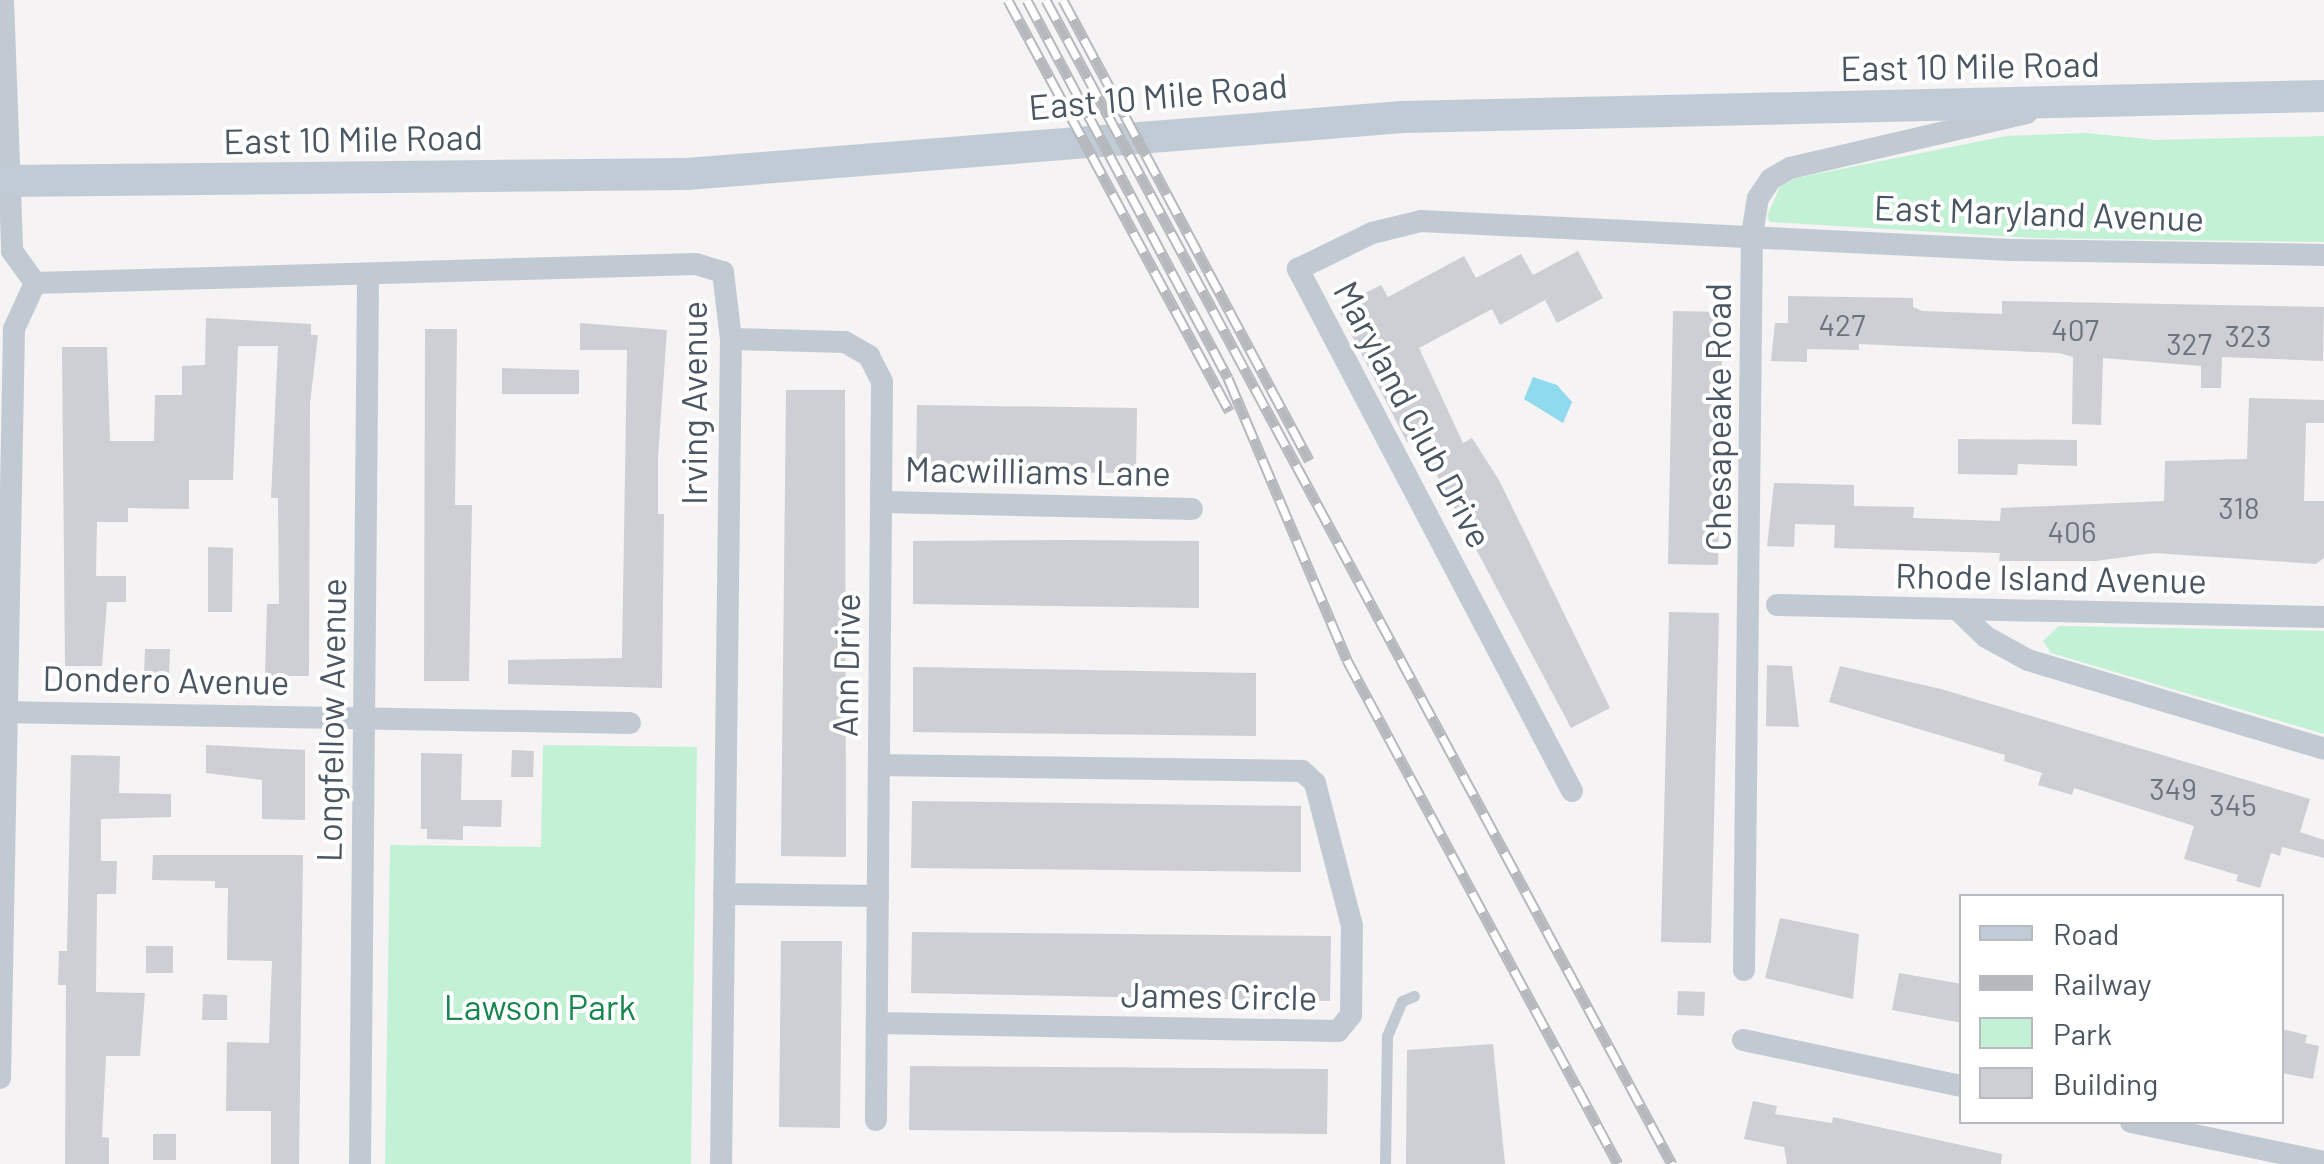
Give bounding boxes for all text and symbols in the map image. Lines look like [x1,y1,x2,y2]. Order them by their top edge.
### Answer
street label: East 10 Mile Road [1840,42,2100,88]
street label: East 10 Mile Road [1027,63,1289,127]
street label: East 10 Mile Road [223,115,483,161]
street label: East Maryland Avenue [1873,185,2205,239]
street label: Maryland Club Drive [1326,274,1502,554]
street label: Chesapeake Road [1696,283,1738,551]
street label: Irving Avenue [672,301,714,505]
house number: 427 [1819,306,1865,342]
house number: 407 [2051,311,2099,347]
house number: 323 [2225,317,2271,353]
house number: 327 [2166,325,2212,361]
street label: Macwilliams Lane [905,447,1171,493]
house number: 318 [2218,489,2260,525]
house number: 406 [2048,513,2096,549]
street label: Rhode Island Avenue [1895,553,2207,601]
street label: Longfellow Avenue [307,578,353,862]
street label: Ann Drive [823,593,867,737]
street label: Dondero Avenue [42,656,290,702]
house number: 349 [2149,770,2197,806]
house number: 345 [2209,786,2257,822]
legend [1959,894,2284,1124]
text: Road [2053,915,2119,951]
text: Railway [2053,965,2152,1001]
street label: James Circle [1120,972,1318,1018]
park label: Lawson Park [444,985,636,1027]
text: Park [2053,1015,2112,1051]
text: Building [2053,1065,2158,1101]

